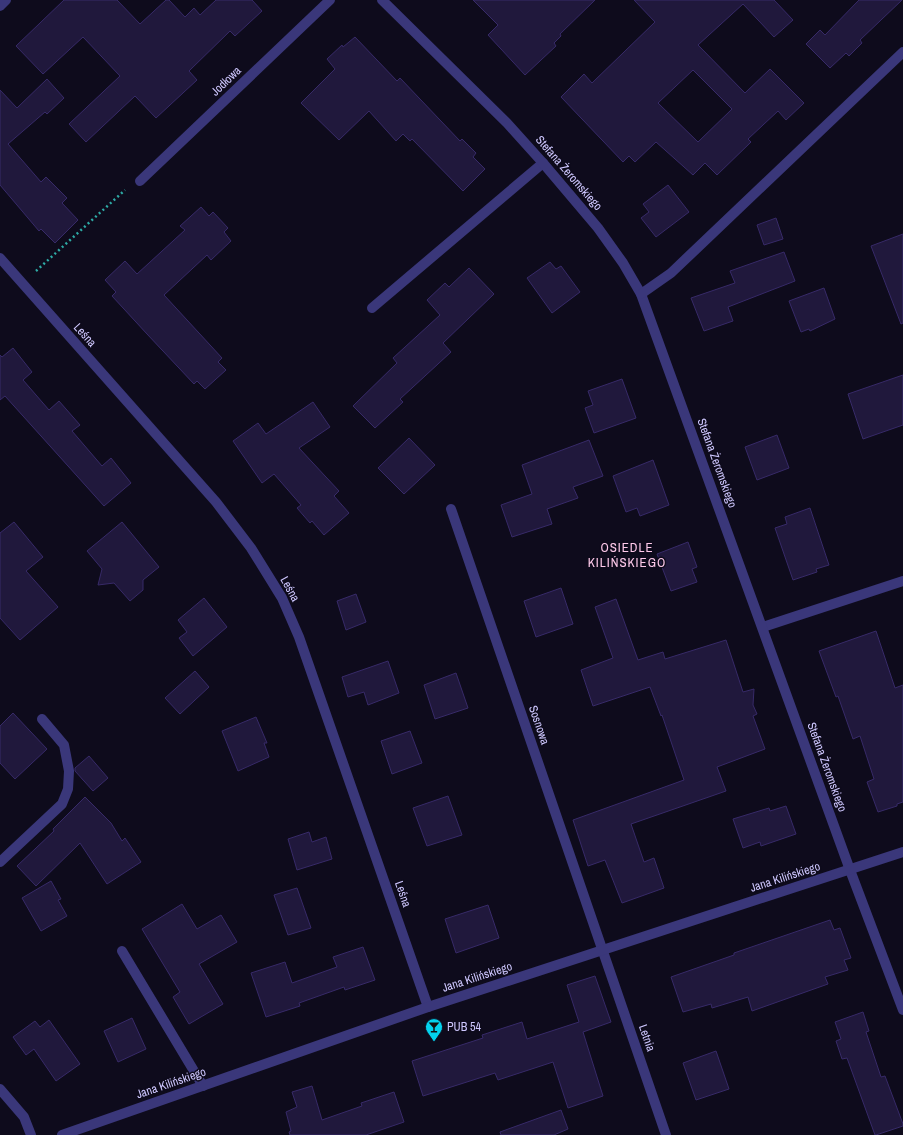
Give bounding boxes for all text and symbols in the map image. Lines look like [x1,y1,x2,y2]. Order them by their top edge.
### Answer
street label: Jodłowa [207,62,245,99]
street label: Stefana Żeromskiego [532,132,606,214]
street label: Leśna [70,320,100,351]
street label: Stefana Żeromskiego [693,416,741,510]
district label: OSIEDLE KILIŃSKIEGO [588,539,666,571]
street label: Leśna [277,573,304,605]
street label: Sosnowa [525,703,553,747]
street label: Stefana Żeromskiego [803,720,851,814]
street label: Jana Kilińskiego [748,858,822,896]
street label: Leśna [391,879,415,910]
street label: Jana Kilińskiego [440,958,514,996]
bar icon: PUB 54 [424,1017,444,1042]
place label: PUB 54 [447,1019,481,1035]
street label: Letnia [635,1022,659,1054]
street label: Jana Kilińskiego [134,1064,208,1102]

